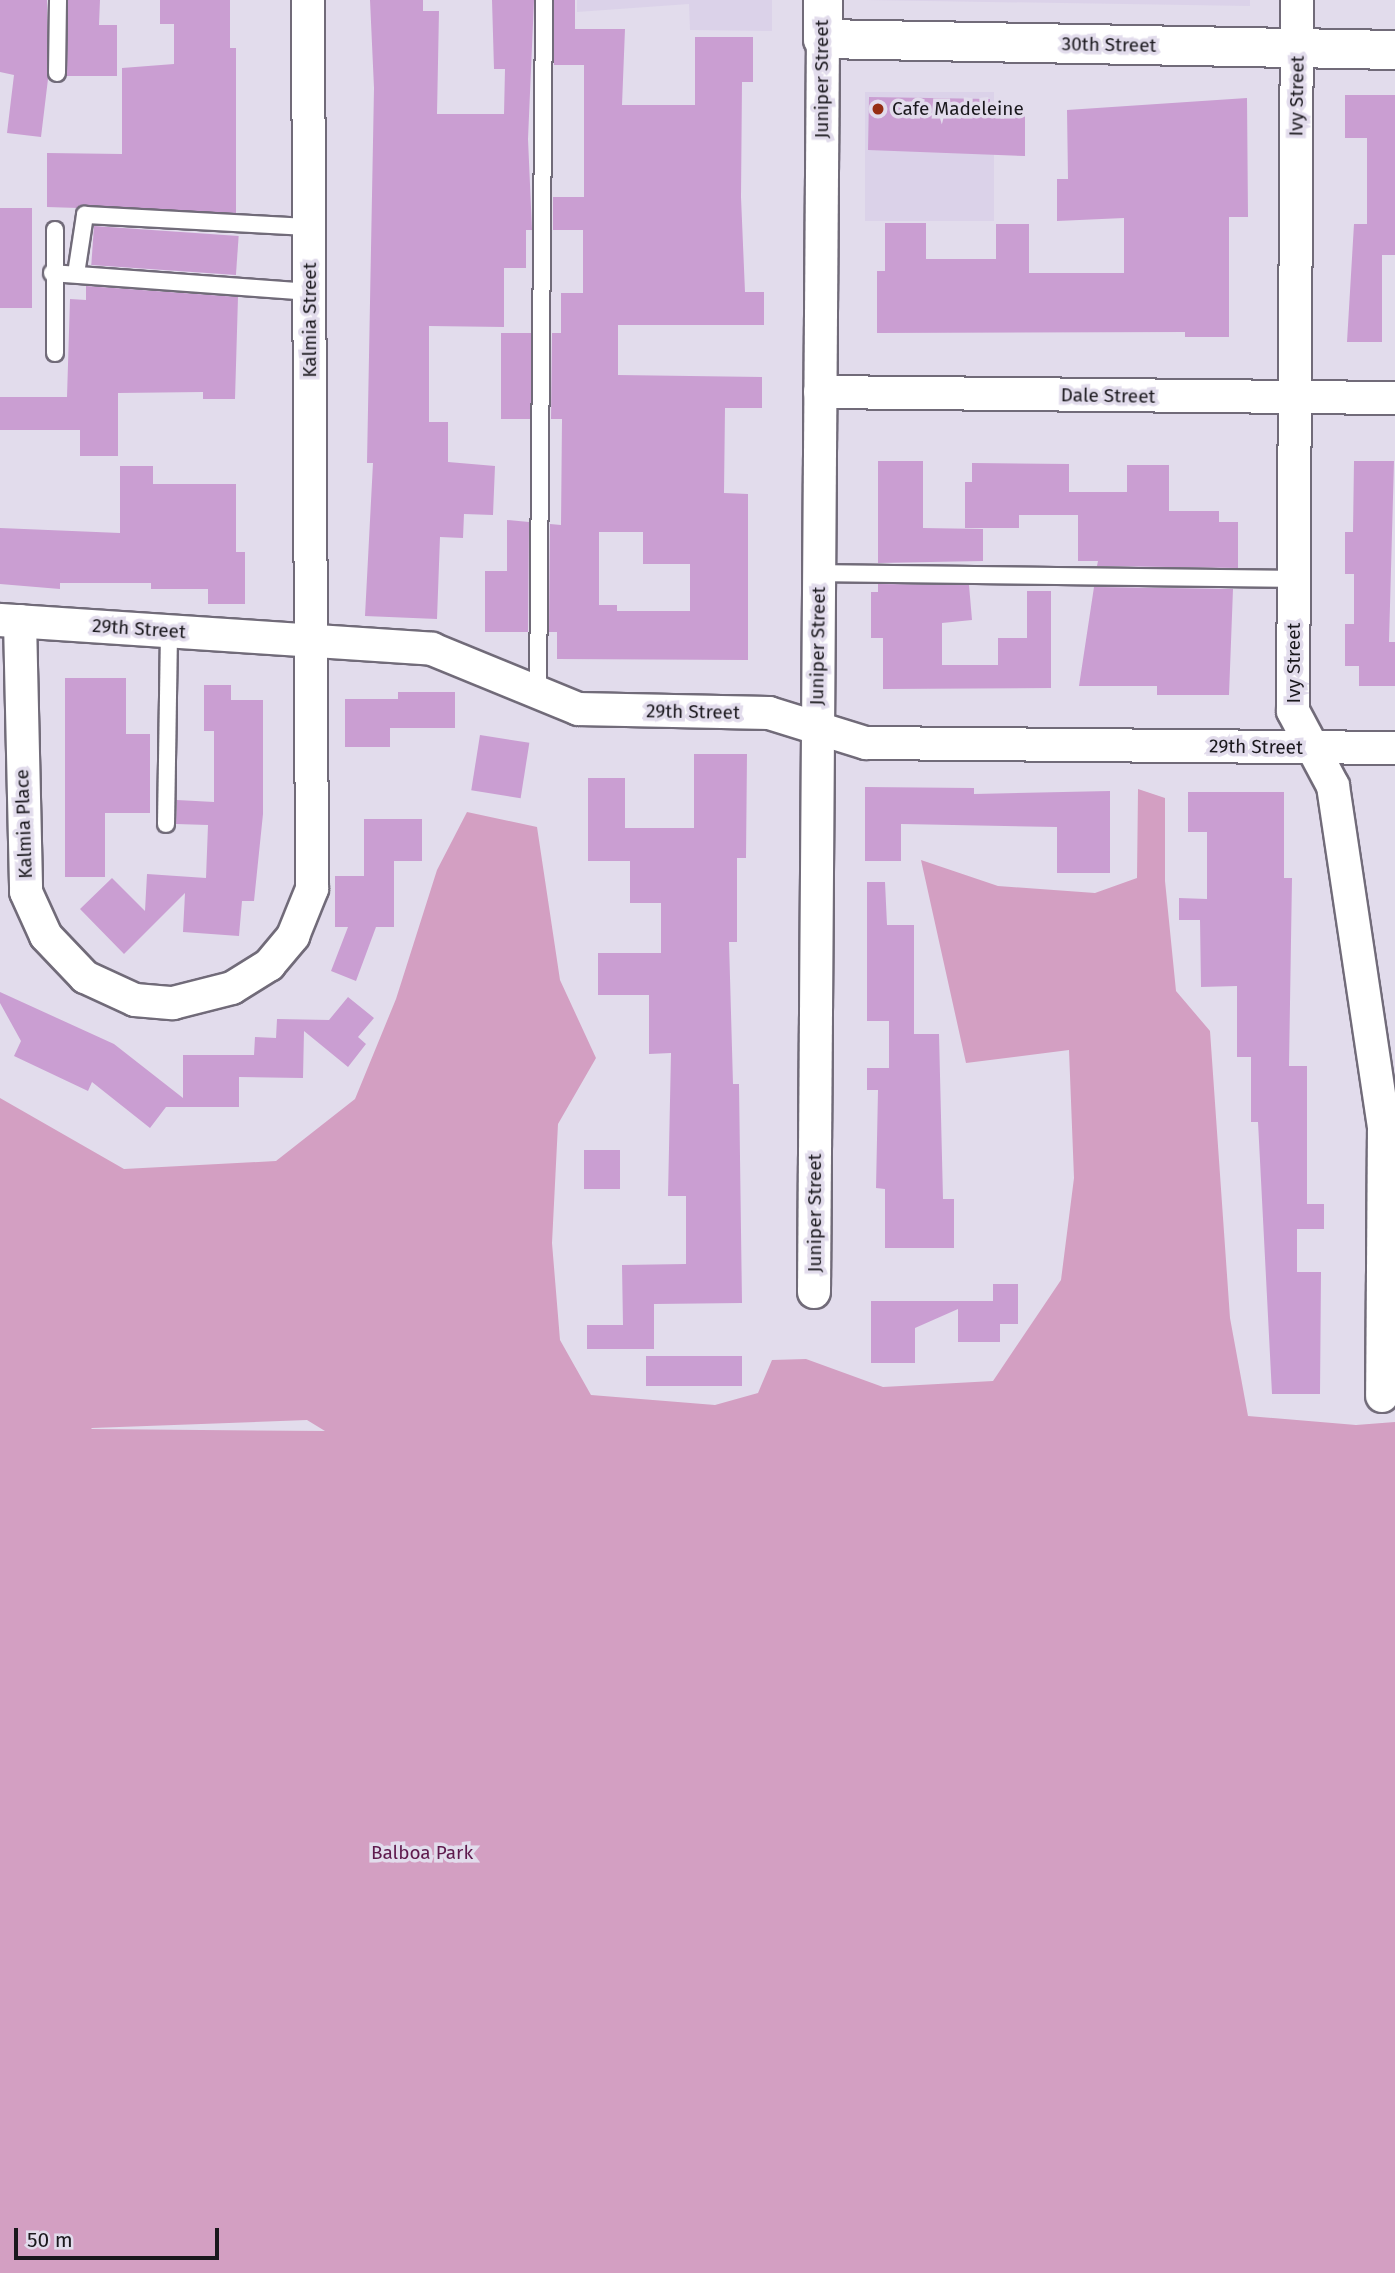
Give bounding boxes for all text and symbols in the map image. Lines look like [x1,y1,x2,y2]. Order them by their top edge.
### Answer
street label: Juniper Street [811,20,833,138]
street label: 30th Street [1061,33,1157,57]
street label: Ivy Street [1285,55,1309,137]
place label: Cafe Madeleine [892,98,1024,120]
marker: Cafe Madeleine [870,101,886,117]
street label: Kalmia Street [299,262,321,378]
street label: Dale Street [1061,384,1155,408]
street label: Juniper Street [806,586,830,706]
street label: 29th Street [91,614,187,644]
street label: Ivy Street [1283,623,1305,703]
street label: 29th Street [646,700,740,724]
street label: 29th Street [1209,735,1303,759]
street label: Kalmia Place [11,769,37,879]
street label: Juniper Street [804,1154,826,1272]
park label: Balboa Park [371,1842,473,1864]
scale bar [18,2214,222,2258]
text: 50 m [27,2227,73,2253]

